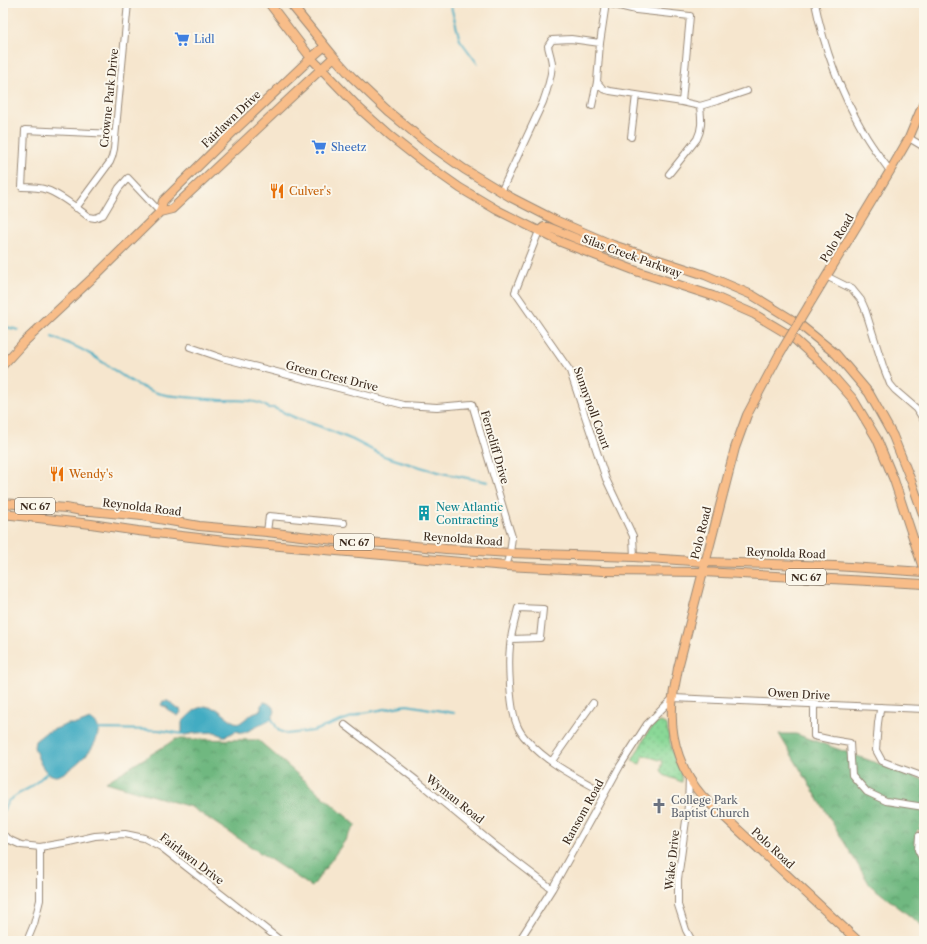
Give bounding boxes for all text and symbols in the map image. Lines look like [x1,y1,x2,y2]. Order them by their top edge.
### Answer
supermarket icon: Lidl [173,30,191,48]
place label: Lidl [194,32,215,46]
street label: Crowne Park Drive [97,48,121,148]
street label: Fairlawn Drive [199,87,263,151]
supermarket icon: Sheetz [310,138,328,156]
place label: Sheetz [331,140,367,154]
restaurant icon: Culver's [268,182,286,200]
place label: Culver's [289,184,331,198]
street label: Polo Road [817,211,857,265]
street label: Silas Creek Parkway [580,231,685,281]
street label: Green Crest Drive [284,358,380,394]
street label: Sunnynoll Court [571,365,613,451]
street label: Ferncliff Drive [478,409,512,485]
restaurant icon: Wendy's [48,465,66,483]
place label: Wendy's [68,467,113,481]
street label: Reynolda Road [102,495,183,519]
road number: NC 67 [15,498,55,514]
place label: New Atlantic Contracting [436,500,503,527]
building icon: New Atlantic Contracting [415,504,433,522]
street label: Polo Road [688,505,714,561]
street label: Reynolda Road [423,529,503,549]
road number: NC 67 [334,534,374,550]
street label: Reynolda Road [746,545,826,561]
road number: NC 67 [786,569,826,585]
street label: Owen Drive [767,685,831,703]
street label: Wyman Road [422,771,487,827]
street label: Ransom Road [559,777,607,847]
place label: College Park Baptist Church [671,793,749,820]
church icon: College Park Baptist Church [650,797,668,815]
street label: Polo Road [749,825,798,872]
street label: Wake Drive [662,829,682,892]
street label: Fairlawn Drive [157,830,227,888]

